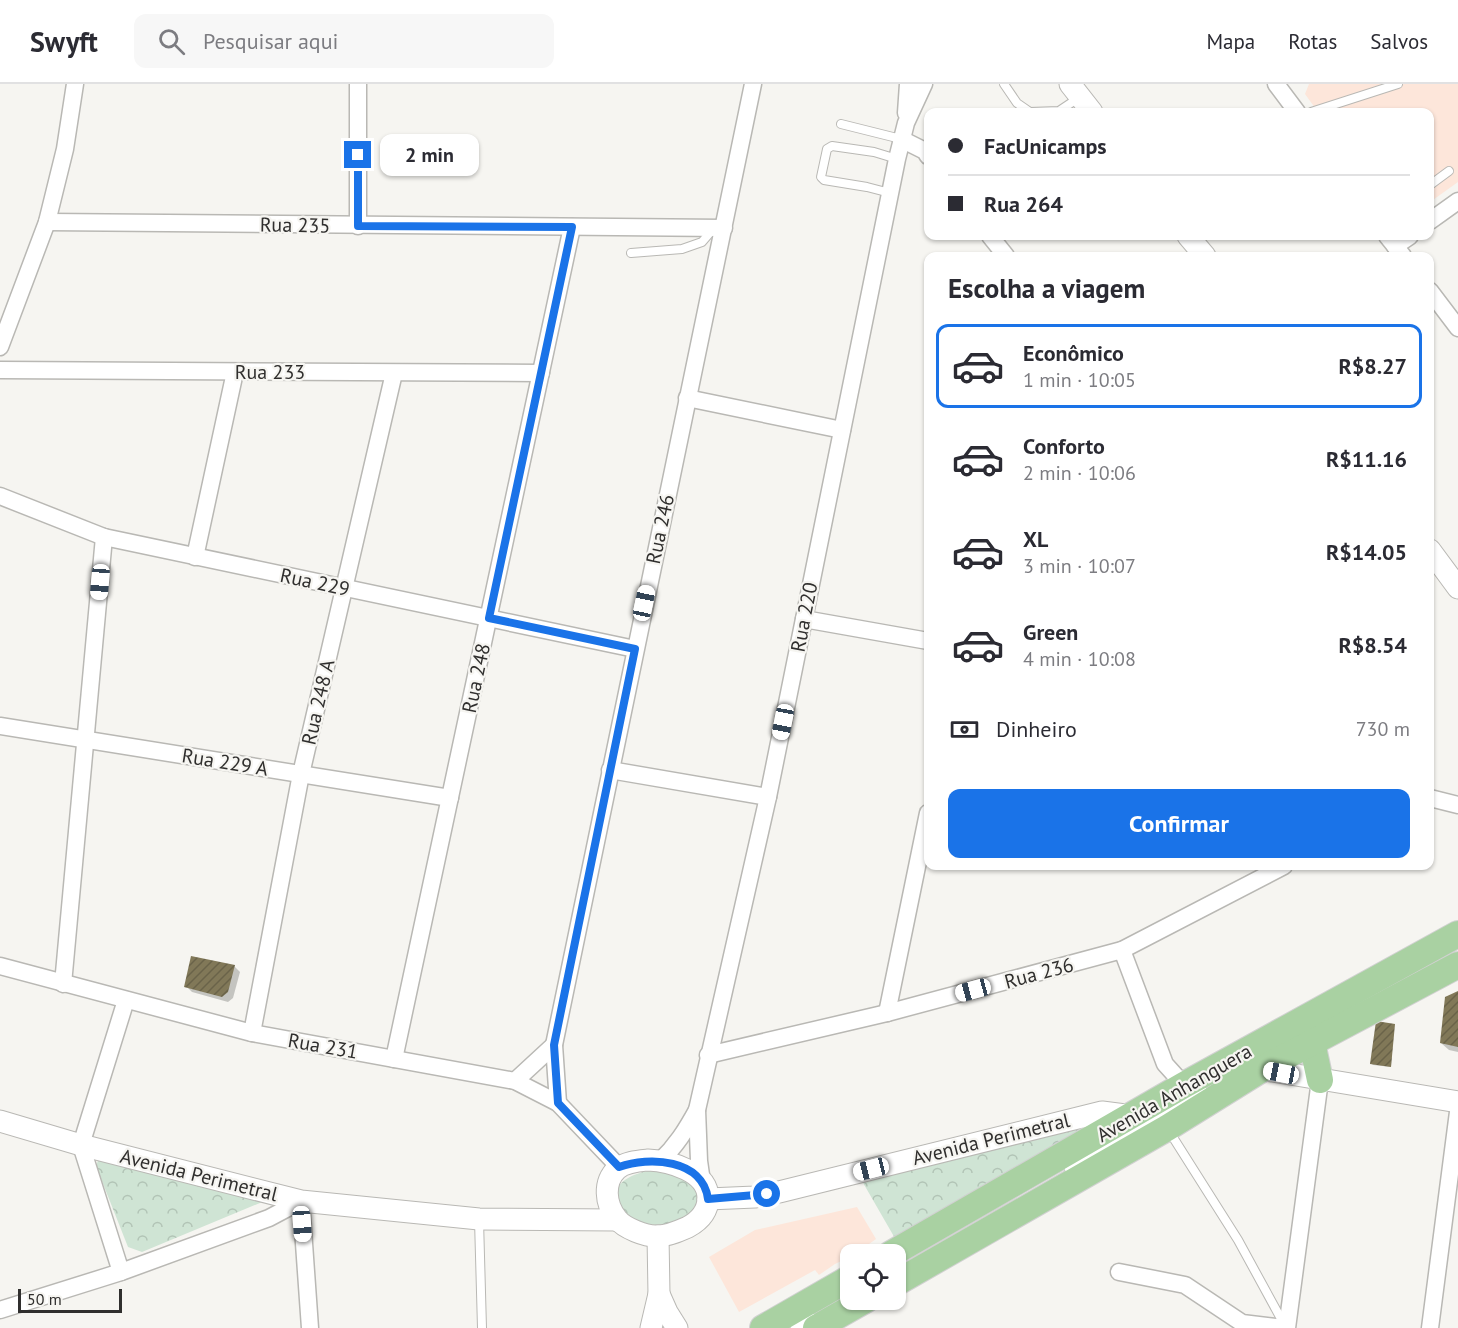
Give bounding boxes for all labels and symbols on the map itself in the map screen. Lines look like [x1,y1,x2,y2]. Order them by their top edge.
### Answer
callout: 2 min [379,134,478,176]
route end [344,141,371,168]
street label: Rua 235 [260,211,330,239]
street label: Rua 233 [235,359,305,385]
street label: Rua 246 [640,492,680,566]
street label: Rua 229 [278,562,352,602]
car [89,563,111,601]
street label: Rua 220 [785,580,823,654]
car [631,584,657,622]
street label: Rua 248 [456,641,496,715]
street label: Rua 248 A [296,656,341,747]
car [771,703,795,741]
street label: Rua 229 A [180,742,270,782]
street label: Rua 236 [1002,951,1076,995]
car [953,977,993,1003]
street label: Rua 231 [286,1027,360,1065]
street label: Avenida Anhanguera [1092,1038,1256,1148]
car [1262,1061,1300,1085]
street label: Avenida Perimetral [910,1107,1073,1171]
street label: Avenida Perimetral [118,1143,281,1207]
car [851,1156,891,1182]
route start [753,1180,780,1207]
car [292,1205,312,1243]
scale bar [18,1286,122,1314]

